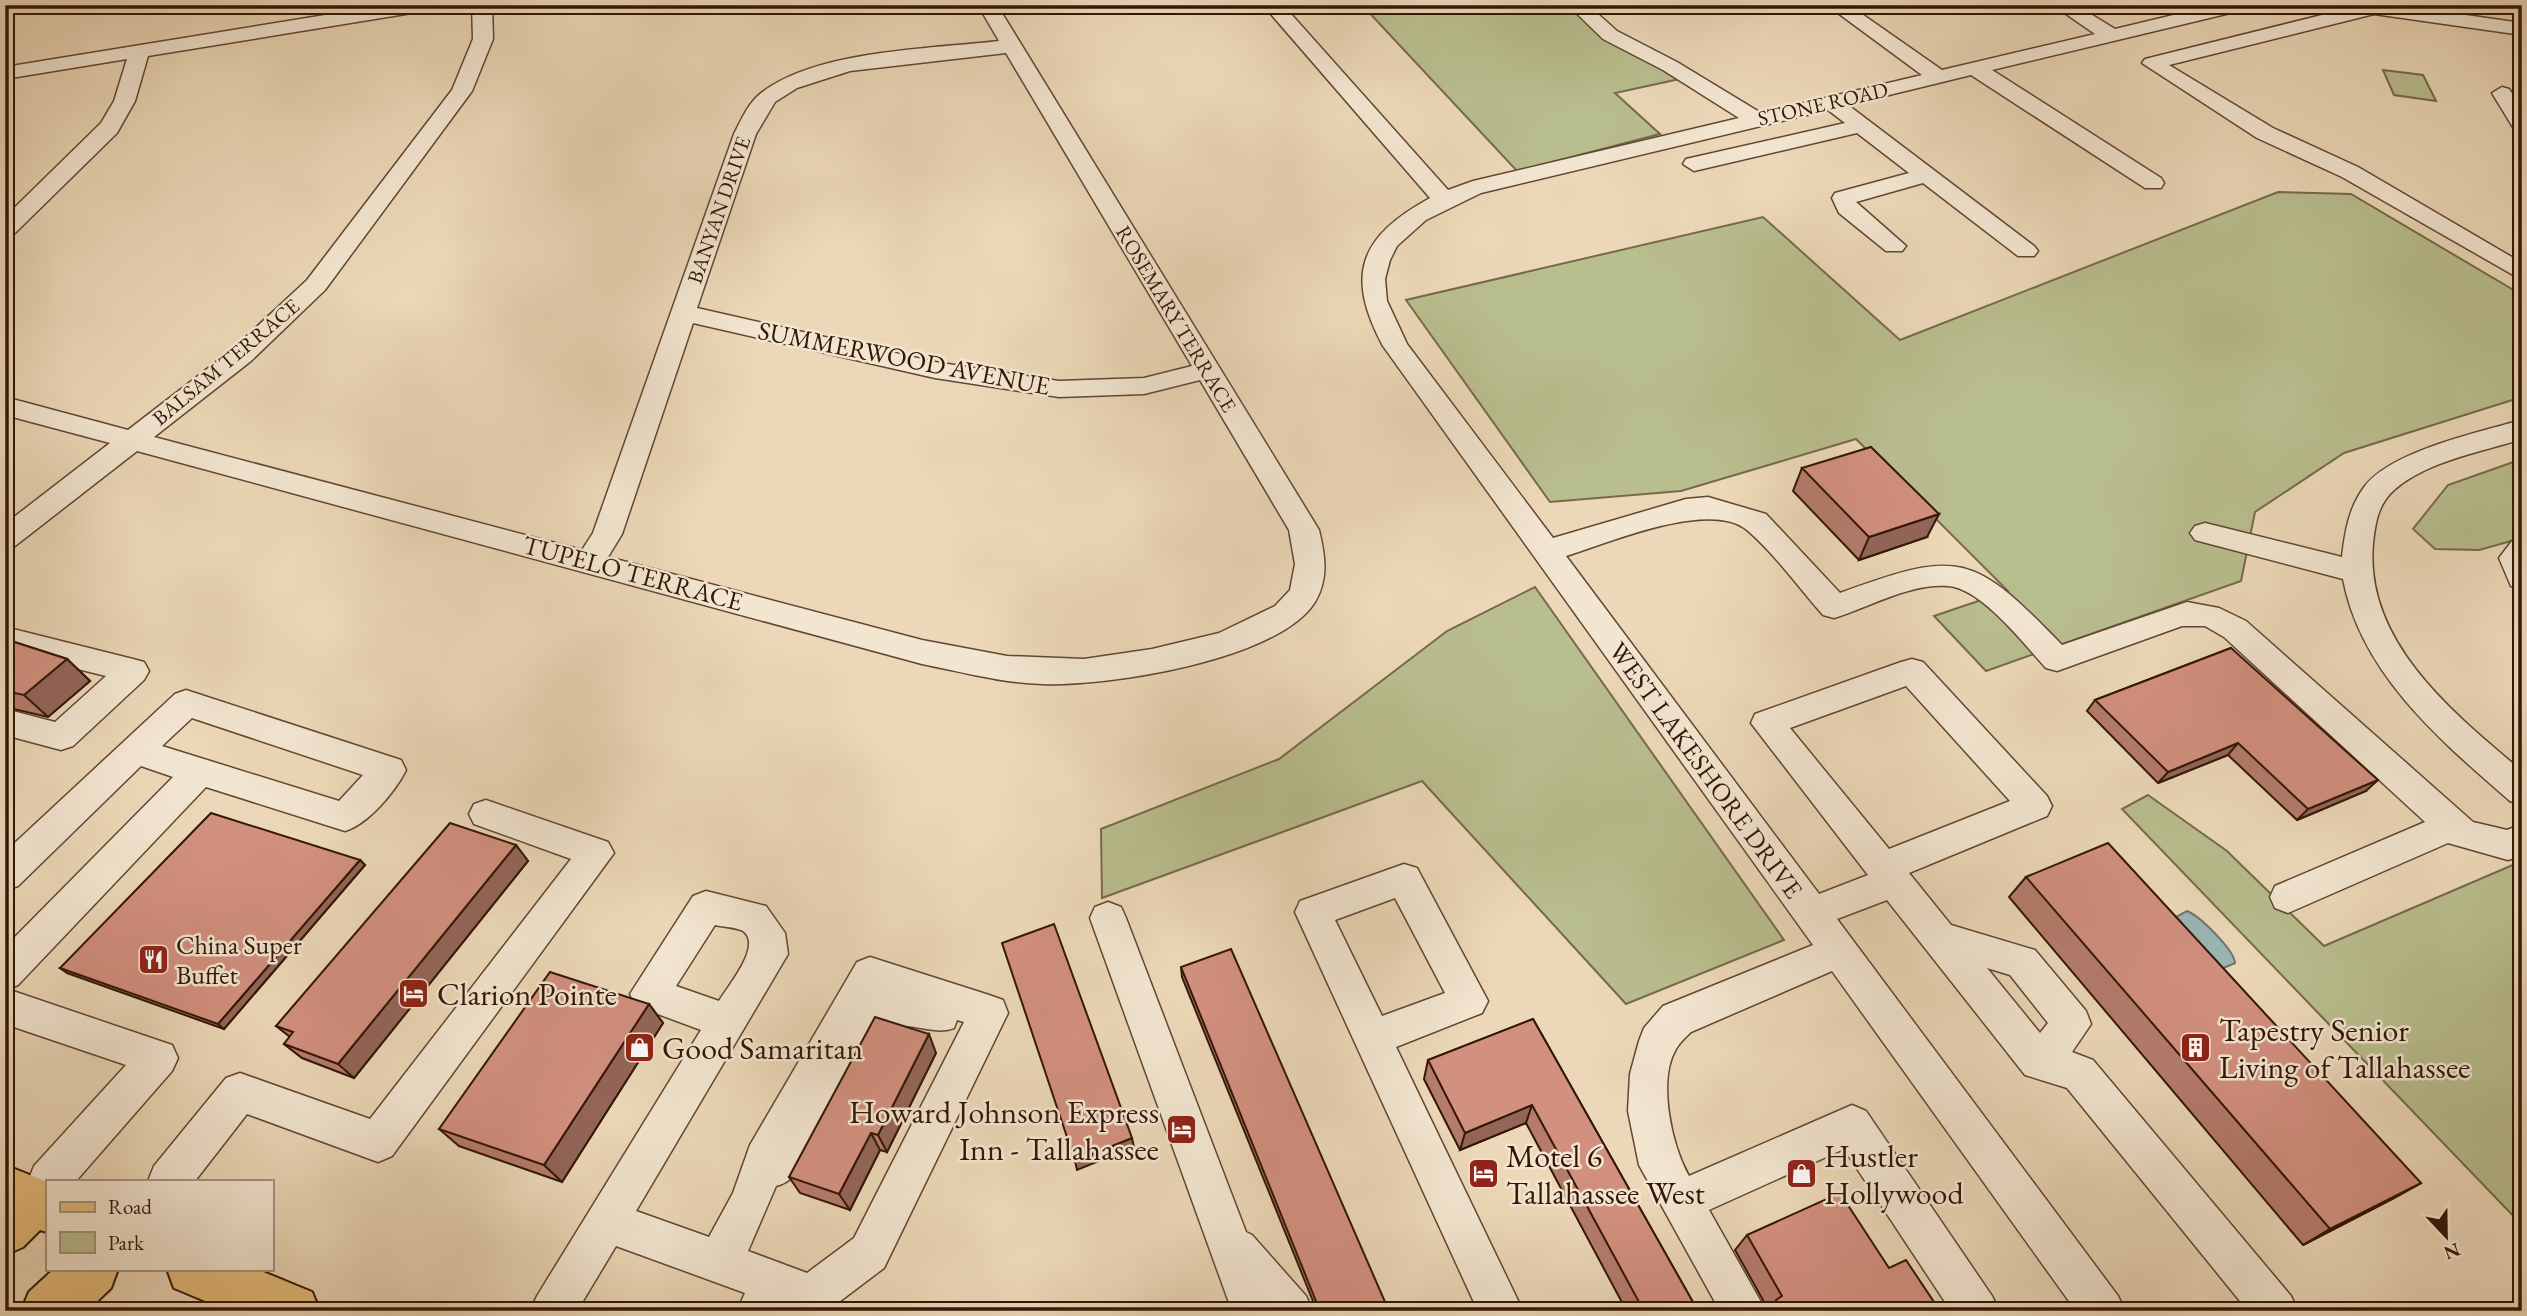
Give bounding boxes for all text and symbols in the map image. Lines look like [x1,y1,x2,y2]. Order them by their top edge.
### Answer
street label: STONE ROAD [1755,75,1891,132]
street label: BANYAN DRIVE [681,133,756,287]
street label: ROSEMARY TERRACE [1110,220,1243,417]
street label: BALSAM TERRACE [147,292,305,431]
street label: SUMMERWOOD AVENUE [755,313,1053,403]
street label: TUPELO TERRACE [519,527,747,619]
street label: WEST LAKESHORE DRIVE [1601,635,1811,905]
place label: China Super Buffet [176,928,302,992]
restaurant icon: China Super Buffet [136,943,170,977]
place label: Clarion Pointe [437,973,617,1015]
hotel icon: Clarion Pointe [397,977,431,1011]
place label: Tapestry Senior Living of Tallahassee [2219,1009,2471,1088]
place label: Good Samaritan [662,1027,863,1069]
shop icon: Good Samaritan [622,1031,656,1065]
building icon: Tapestry Senior Living of Tallahassee [2179,1031,2213,1065]
place label: Howard Johnson Express Inn - Tallahassee [849,1091,1159,1170]
hotel icon: Howard Johnson Express Inn - Tallahassee [1165,1113,1199,1147]
place label: Motel 6 Tallahassee West [1506,1135,1705,1214]
place label: Hustler Hollywood [1824,1135,1964,1214]
hotel icon: Motel 6 Tallahassee West [1466,1157,1500,1191]
shop icon: Hustler Hollywood [1784,1157,1818,1191]
legend [46,1180,273,1270]
text: Road [108,1193,152,1220]
north arrow [2412,1200,2482,1270]
text: Park [108,1229,145,1256]
text: N [2440,1237,2464,1266]

